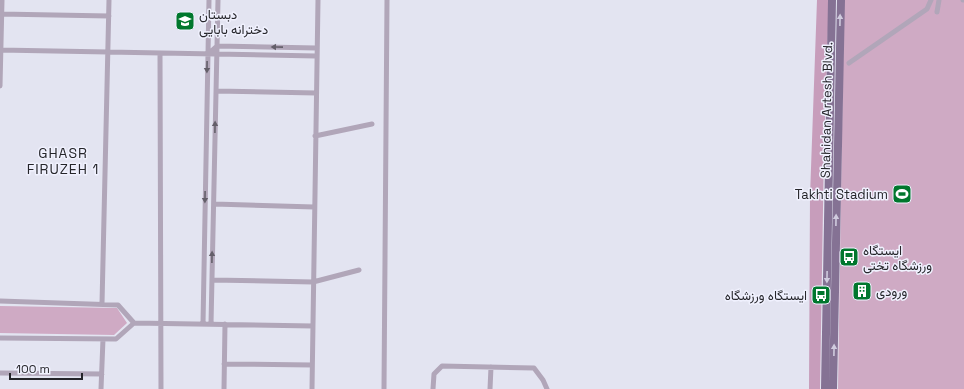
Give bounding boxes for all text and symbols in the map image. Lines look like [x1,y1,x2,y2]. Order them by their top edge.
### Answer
place label: دبستان دخترانه بابایی [199,6,268,38]
school or university icon: دبستان دخترانه بابایی [174,10,196,32]
one-way arrow [837,13,843,26]
street label: Shahidan Artesh Blvd. [817,42,836,178]
one-way arrow [270,44,283,50]
one-way arrow [204,61,211,73]
one-way arrow [212,121,219,133]
district label: GHASR FIRUZEH 1 [27,144,99,178]
sports icon: Takhti Stadium [891,183,913,205]
place label: Takhti Stadium [795,186,888,203]
one-way arrow [202,191,208,204]
one-way arrow [833,213,839,226]
place label: ایستگاه ورزشگاه تختی [863,242,932,274]
bus stop icon: ایستگاه ورزشگاه تختی [838,246,860,268]
one-way arrow [209,250,215,263]
one-way arrow [824,271,830,284]
building icon: ورودی [851,280,873,302]
place label: ورودی [876,283,907,300]
bus stop icon: ایستگاه ورزشگاه [810,284,832,306]
place label: ایستگاه ورزشگاه [725,287,807,304]
one-way arrow [831,343,837,356]
scale bar [10,355,82,381]
text: 100 m [16,361,50,377]

